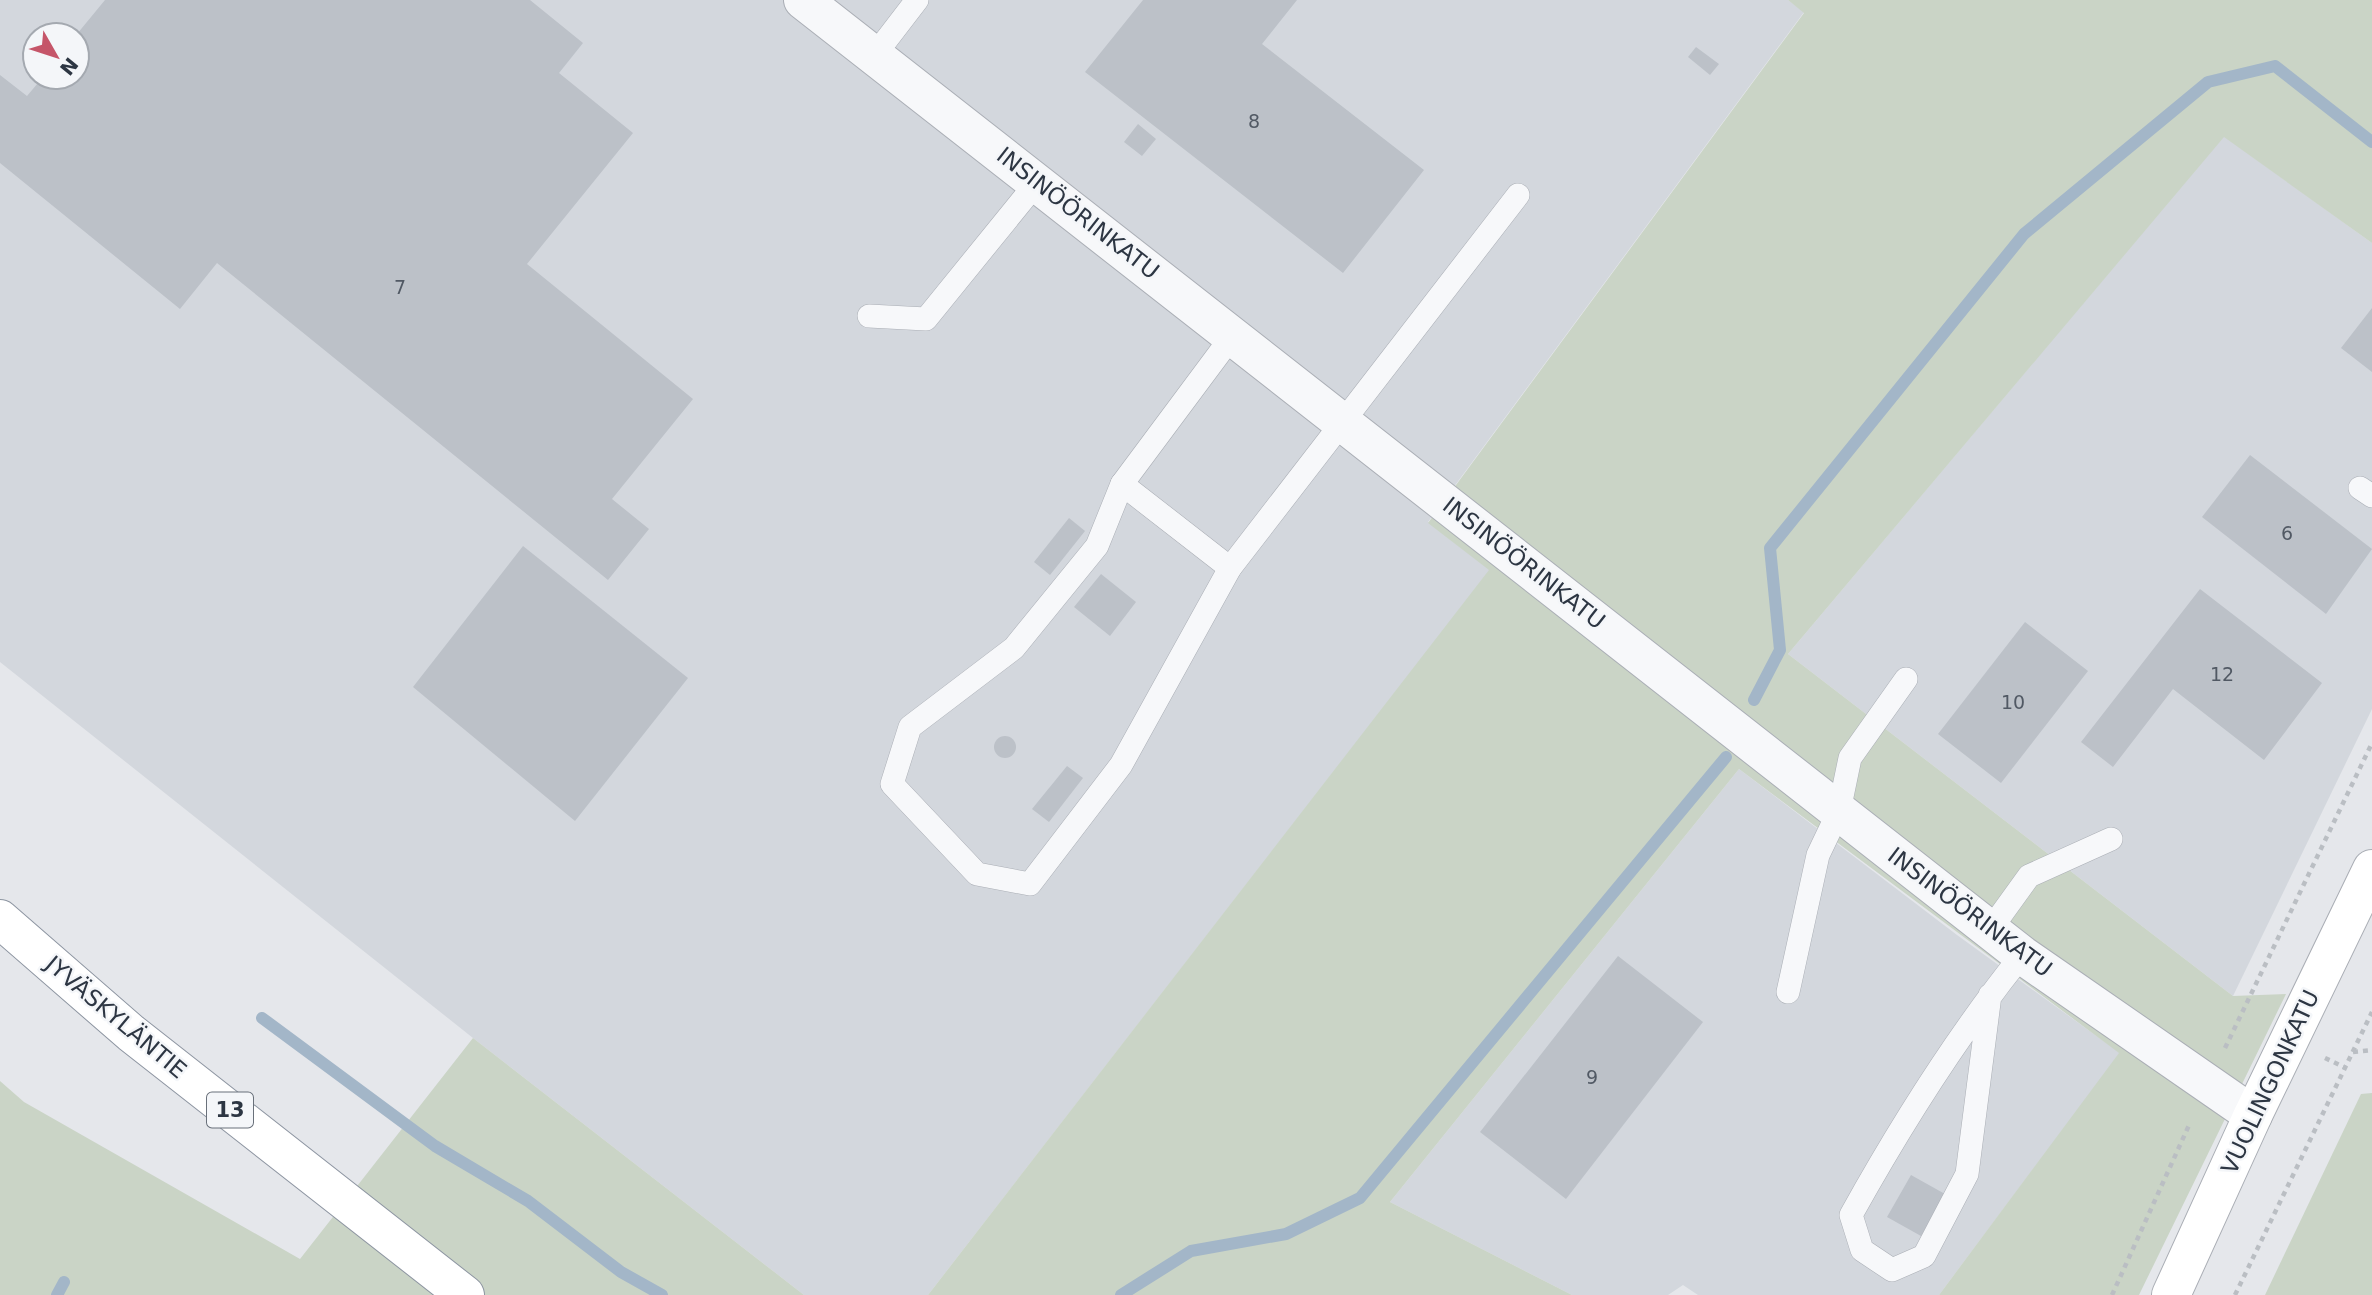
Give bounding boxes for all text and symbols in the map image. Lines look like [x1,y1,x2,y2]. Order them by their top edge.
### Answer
north arrow [21,21,91,91]
text: N [56,54,83,80]
house number: 8 [1248,110,1260,132]
street label: INSINÖÖRINKATU [992,141,1165,284]
house number: 7 [394,276,406,298]
street label: INSINÖÖRINKATU [1438,491,1611,634]
house number: 6 [2281,522,2293,544]
house number: 12 [2210,663,2234,685]
house number: 10 [2001,691,2025,713]
street label: INSINÖÖRINKATU [1883,841,2058,982]
street label: JYVÄSKYLÄNTIE [39,949,192,1083]
street label: VUOLINGONKATU [2216,986,2324,1178]
house number: 9 [1586,1066,1598,1088]
road number: 13 [207,1092,253,1128]

